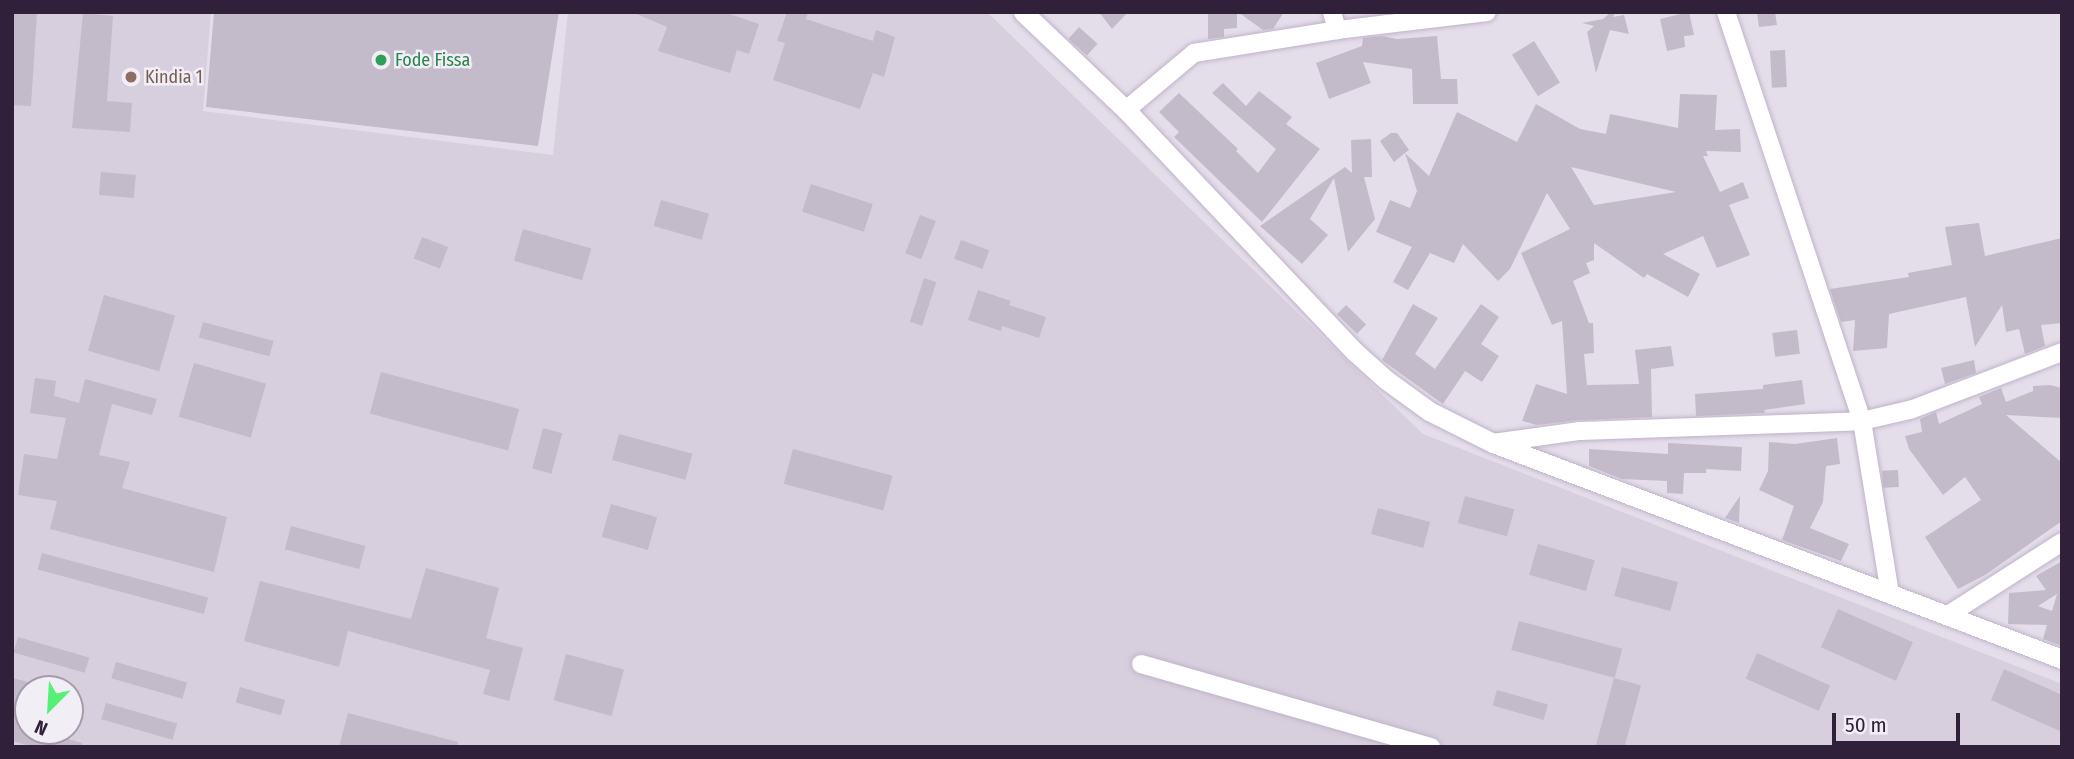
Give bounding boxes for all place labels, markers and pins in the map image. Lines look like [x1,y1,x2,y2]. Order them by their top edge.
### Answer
place label: Fode Fissa [395,49,470,71]
marker: Fode Fissa [373,52,389,68]
place label: Kindia 1 [145,66,203,88]
marker: Kindia 1 [123,69,139,85]

